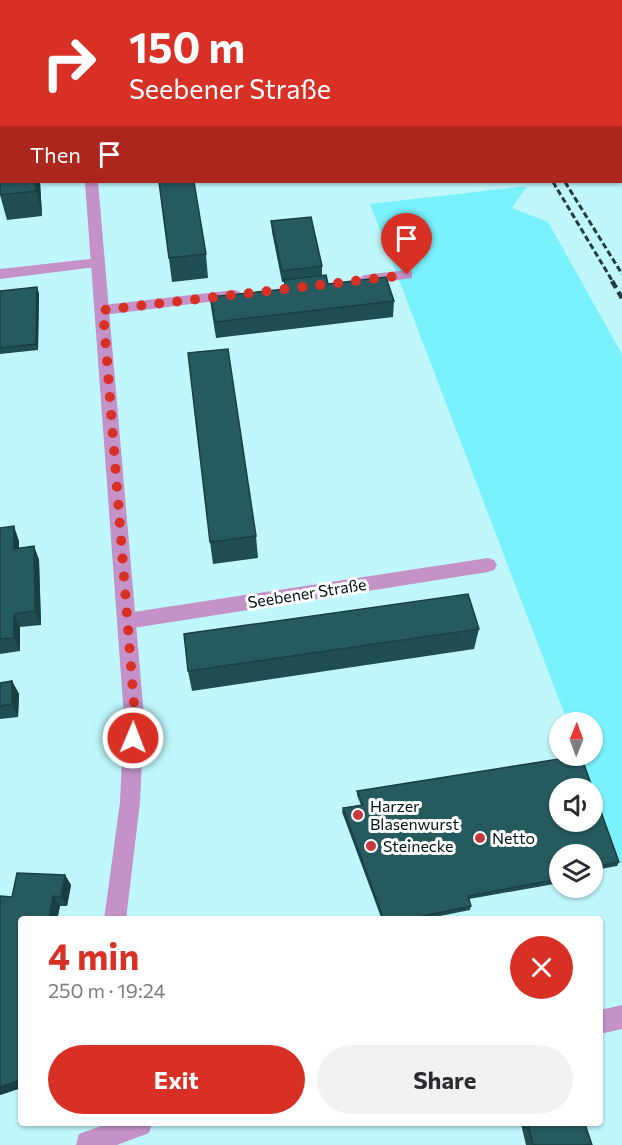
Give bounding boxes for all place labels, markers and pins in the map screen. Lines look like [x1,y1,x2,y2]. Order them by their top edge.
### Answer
pin [381,213,432,275]
place label: Harzer Blasenwurst [370,796,460,833]
marker: Harzer Blasenwurst [351,808,365,822]
place label: Netto [492,828,535,847]
marker: Netto [473,831,487,845]
place label: Steinecke [383,836,454,855]
marker: Steinecke [364,839,378,853]

